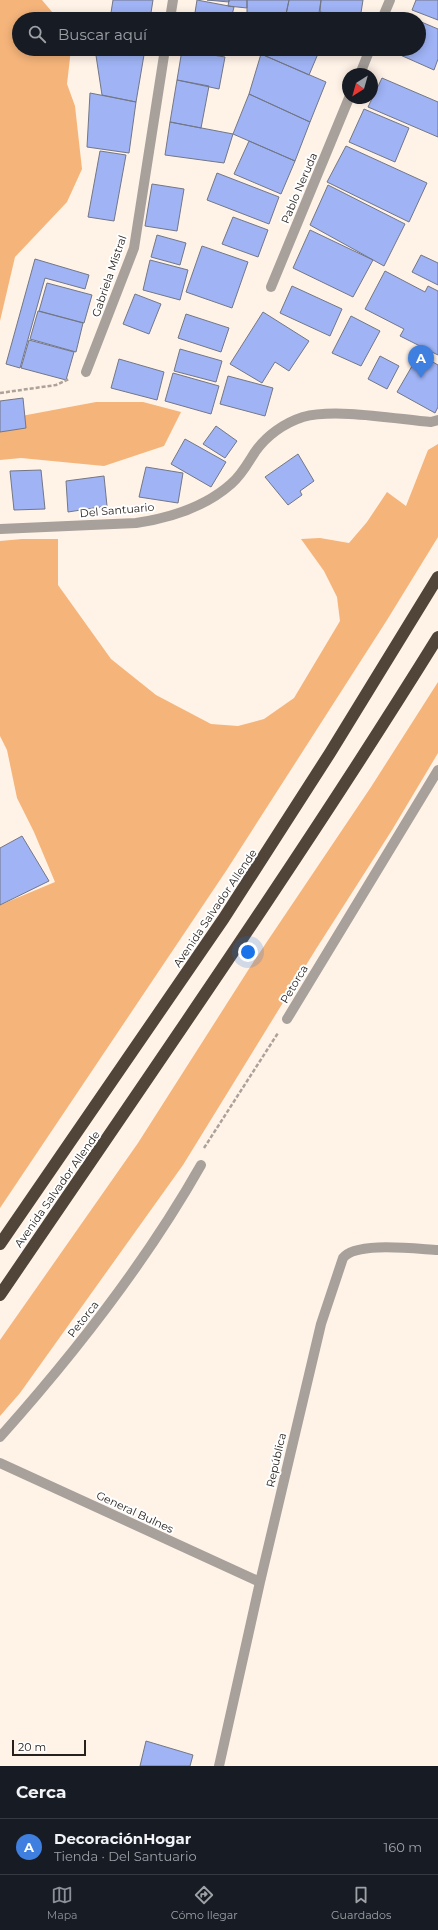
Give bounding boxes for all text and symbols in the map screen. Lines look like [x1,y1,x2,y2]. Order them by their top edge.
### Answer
search box [12,12,426,56]
icon: search [26,23,48,45]
text: Buscar aquí [58,25,147,44]
north arrow [342,68,378,104]
street label: Pablo Neruda [278,150,320,226]
street label: Gabriela Mistral [88,233,130,319]
pin: A [408,345,434,378]
street label: Del Santuario [79,500,155,520]
street label: Avenida Salvador Allende [170,846,260,970]
your location [238,942,258,962]
street label: Petorca [277,962,311,1006]
street label: Avenida Salvador Allende [11,1128,103,1250]
street label: Petorca [64,1298,102,1340]
street label: República [263,1431,289,1489]
street label: General Bulnes [94,1488,176,1536]
scale bar [12,1738,86,1757]
text: 20 m [18,1740,46,1754]
text: Cerca [16,1782,66,1802]
text: DecoraciónHogar [54,1829,191,1848]
text: A [24,1839,34,1855]
text: 160 m [384,1839,422,1855]
text: Tienda · Del Santuario [54,1848,197,1864]
tab: Mapa [47,1884,78,1922]
tab: Cómo llegar [171,1884,238,1922]
tab: Guardados [331,1884,391,1922]

